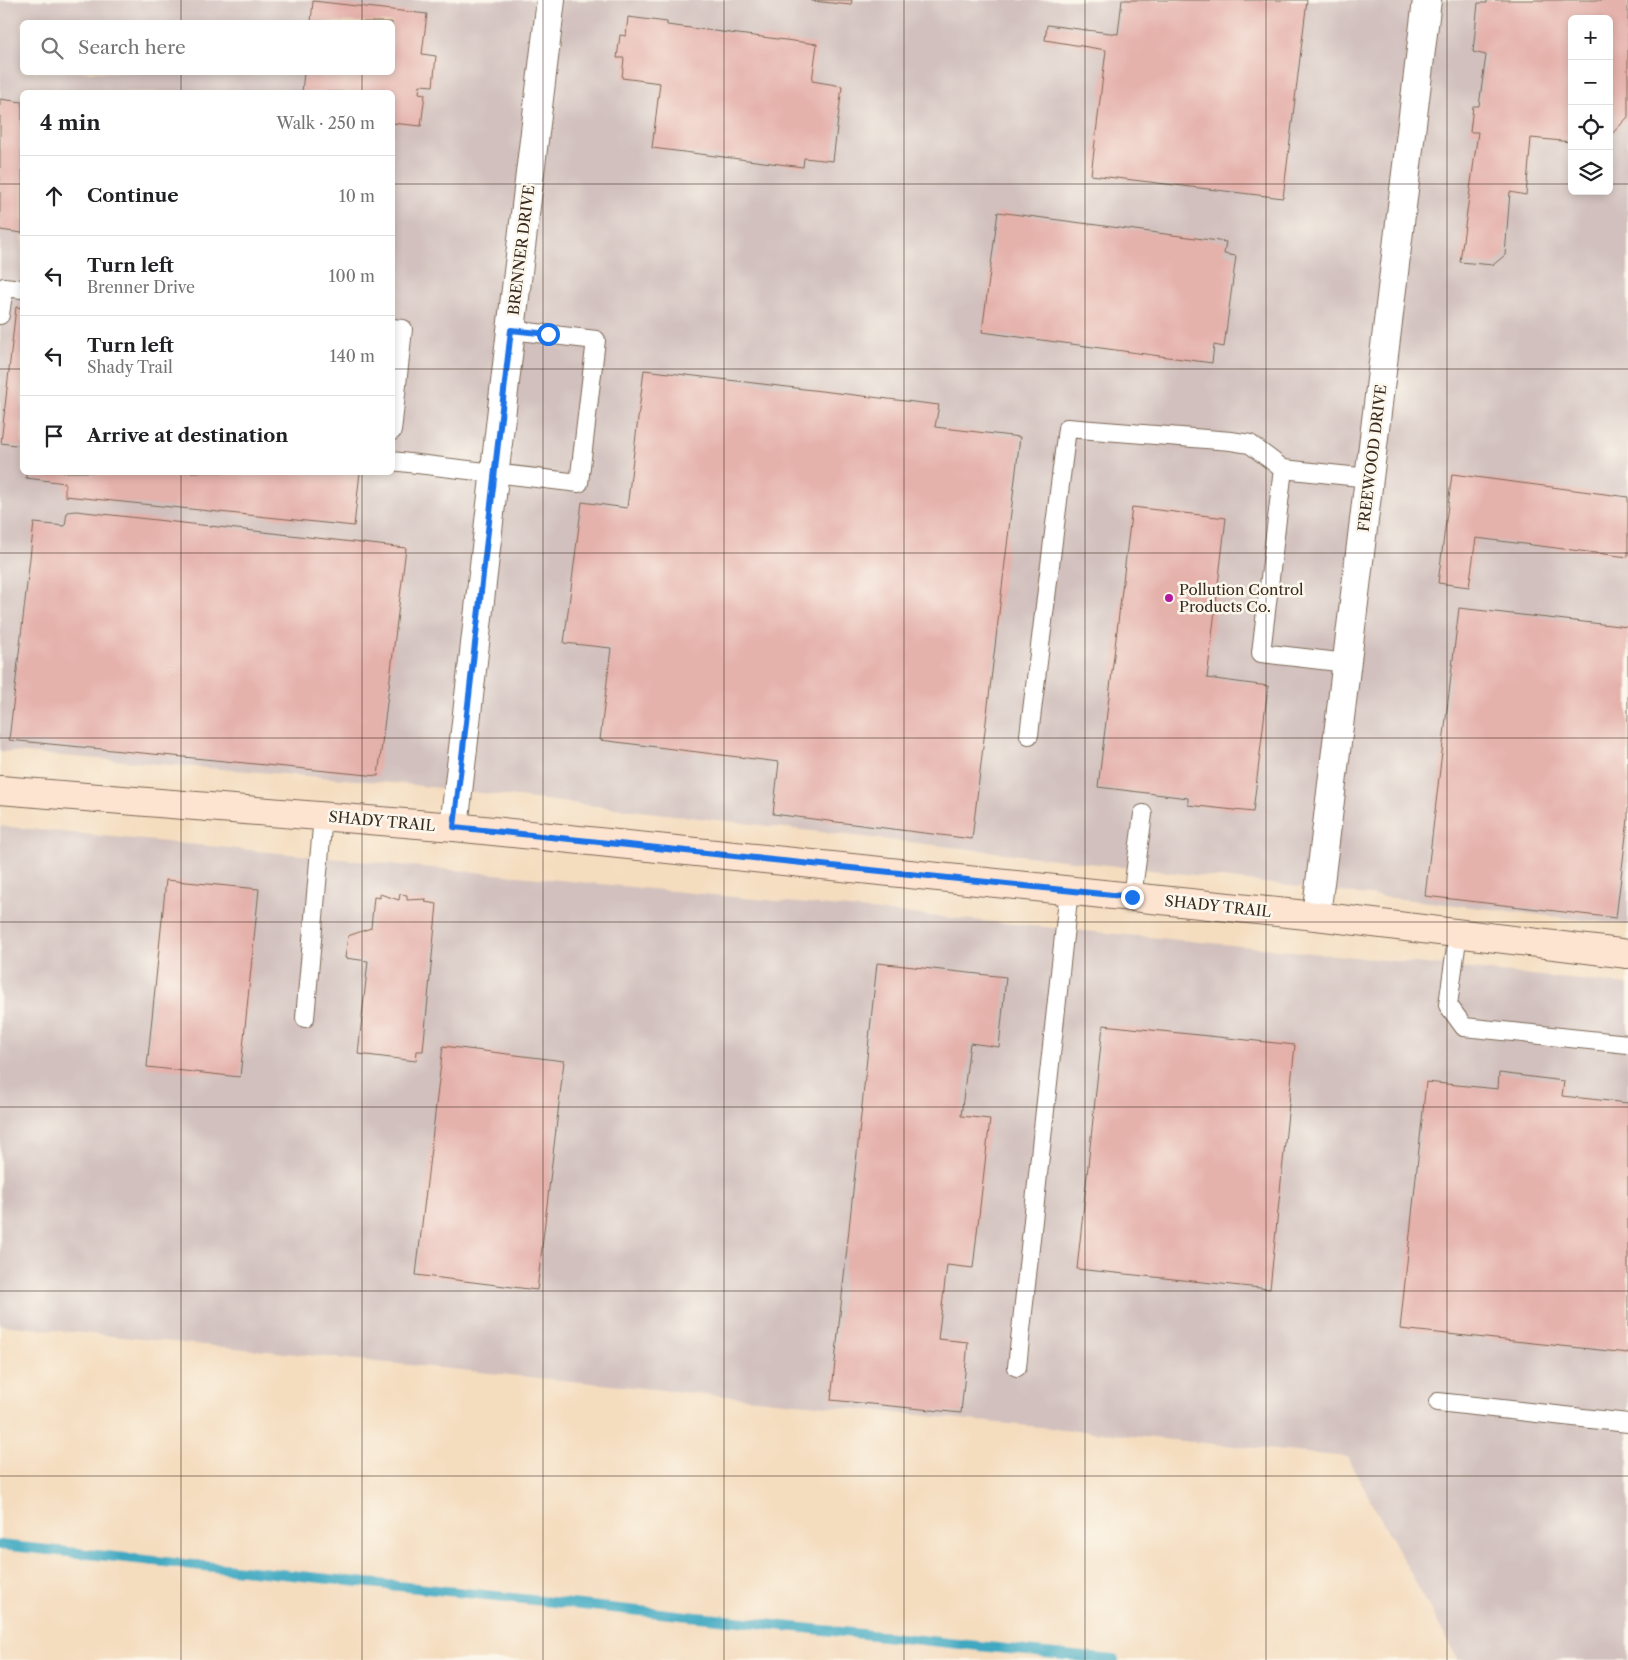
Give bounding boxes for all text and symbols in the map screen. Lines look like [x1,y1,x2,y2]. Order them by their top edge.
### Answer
map controls [1568,15,1613,195]
button: + [1568,15,1613,60]
search box [20,20,395,75]
icon: search [38,34,66,62]
text: Search here [78,36,186,59]
button: − [1568,60,1613,105]
button: locate [1568,105,1613,150]
text: 4 min [40,110,101,135]
text: Walk · 250 m [277,113,375,133]
button: layers [1568,150,1613,195]
icon: ahead [40,182,68,210]
text: Continue [87,184,179,207]
street label: BRENNER DRIVE [504,184,538,316]
text: 10 m [339,186,375,206]
text: Turn left [87,254,174,277]
icon: left [40,262,68,290]
text: 100 m [329,266,375,286]
text: Brenner Drive [87,277,195,297]
route start [537,323,560,346]
text: Turn left [87,334,174,357]
icon: left [40,342,68,370]
text: 140 m [330,346,375,366]
text: Shady Trail [87,357,173,377]
street label: FREEWOOD DRIVE [1354,383,1390,533]
icon: arrive [40,422,68,450]
text: Arrive at destination [87,424,288,447]
place label: Pollution Control Products Co. [1179,580,1304,616]
marker: Pollution Control Products Co. [1163,592,1175,604]
street label: SHADY TRAIL [328,807,436,835]
route end [1121,886,1144,909]
street label: SHADY TRAIL [1164,891,1272,921]

